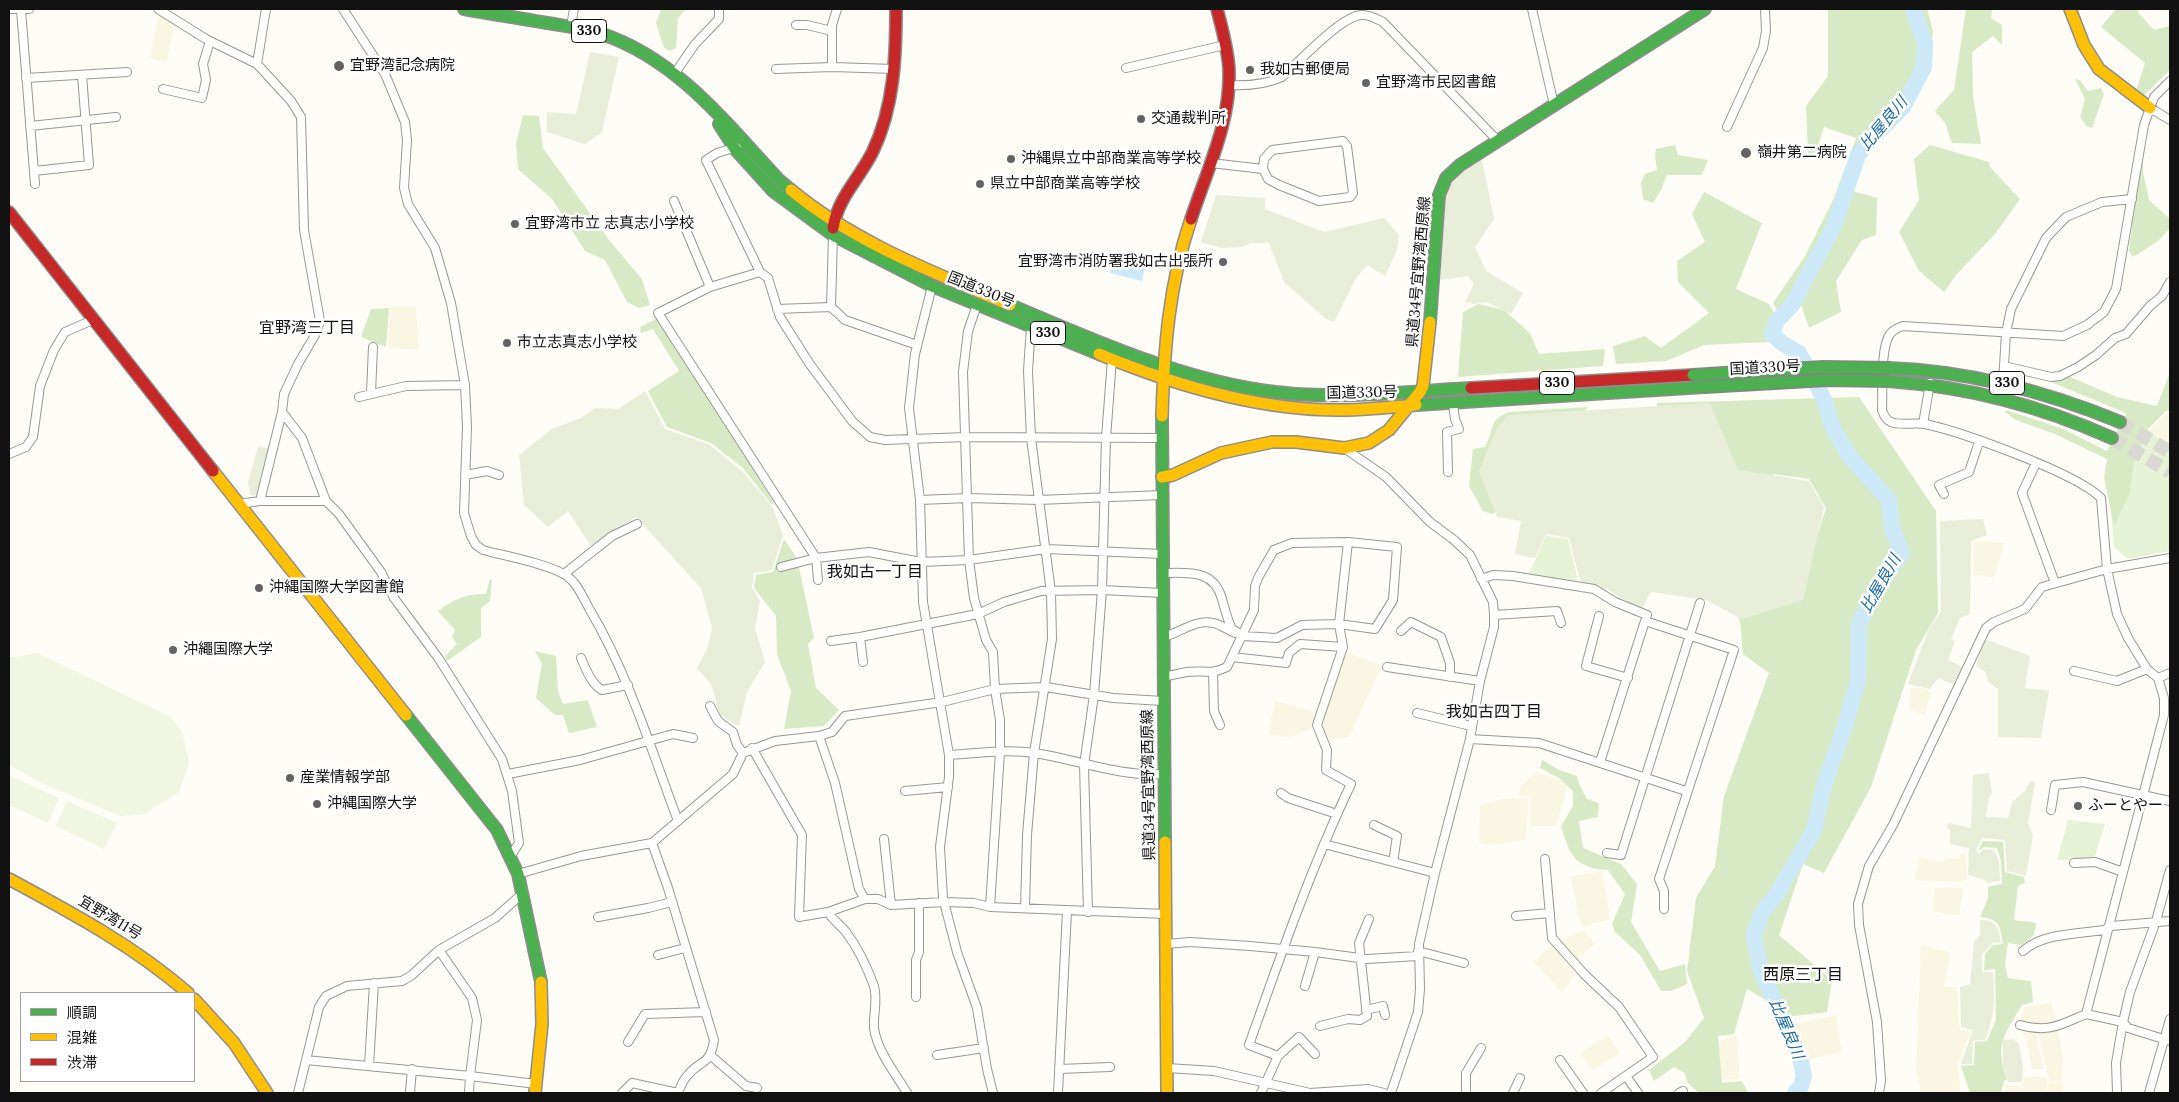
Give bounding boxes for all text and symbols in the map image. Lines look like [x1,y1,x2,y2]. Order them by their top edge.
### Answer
road number: 330 [572,20,606,42]
place label: 宜野湾記念病院 [350,57,455,75]
marker: 宜野湾記念病院 [332,59,346,73]
place label: 我如古郵便局 [1260,61,1350,79]
marker: 我如古郵便局 [1244,64,1256,76]
place label: 宜野湾市民図書館 [1376,74,1496,92]
marker: 宜野湾市民図書館 [1360,77,1372,89]
water label: 比屋良川 [1856,93,1912,155]
place label: 交通裁判所 [1151,110,1226,128]
marker: 交通裁判所 [1135,113,1147,125]
place label: 嶺井第二病院 [1757,144,1847,162]
marker: 嶺井第二病院 [1739,146,1753,160]
place label: 沖縄県立中部商業高等学校 [1021,150,1201,168]
marker: 沖縄県立中部商業高等学校 [1005,153,1017,165]
place label: 県立中部商業高等学校 [990,175,1140,193]
marker: 県立中部商業高等学校 [974,178,986,190]
street label: 県道34号宜野湾西原線 [1403,196,1435,348]
place label: 宜野湾市立 志真志小学校 [525,215,694,233]
marker: 宜野湾市立 志真志小学校 [509,218,521,230]
place label: 宜野湾市消防署我如古出張所 [1018,253,1213,271]
marker: 宜野湾市消防署我如古出張所 [1217,256,1229,268]
street label: 国道330号 [945,268,1017,312]
district label: 宜野湾三丁目 [259,318,355,338]
road number: 330 [1030,322,1066,344]
place label: 市立志真志小学校 [517,334,637,352]
marker: 市立志真志小学校 [501,337,513,349]
street label: 国道330号 [1729,357,1801,379]
road number: 330 [1540,372,1574,394]
road number: 330 [1990,372,2024,394]
street label: 国道330号 [1326,383,1398,403]
water label: 比屋良川 [1857,551,1905,617]
district label: 我如古一丁目 [827,562,923,582]
place label: 沖縄国際大学図書館 [269,579,404,597]
marker: 沖縄国際大学図書館 [253,582,265,594]
place label: 沖繩国際大学 [183,641,273,659]
marker: 沖繩国際大学 [167,644,179,656]
district label: 我如古四丁目 [1446,702,1542,722]
street label: 県道34号宜野湾西原線 [1139,709,1159,861]
place label: 産業情報学部 [300,769,390,787]
marker: 産業情報学部 [284,772,296,784]
place label: 沖縄国際大学 [327,795,417,813]
place label: ふーとやー [2088,797,2163,815]
marker: 沖縄国際大学 [311,798,323,810]
marker: ふーとやー [2072,800,2084,812]
street label: 宜野湾11号 [75,892,145,944]
district label: 西原三丁目 [1763,965,1843,985]
legend [20,992,195,1082]
water label: 比屋良川 [1765,996,1807,1062]
text: 順調 [67,1003,97,1022]
text: 混雑 [67,1028,97,1047]
text: 渋滞 [67,1053,97,1072]

